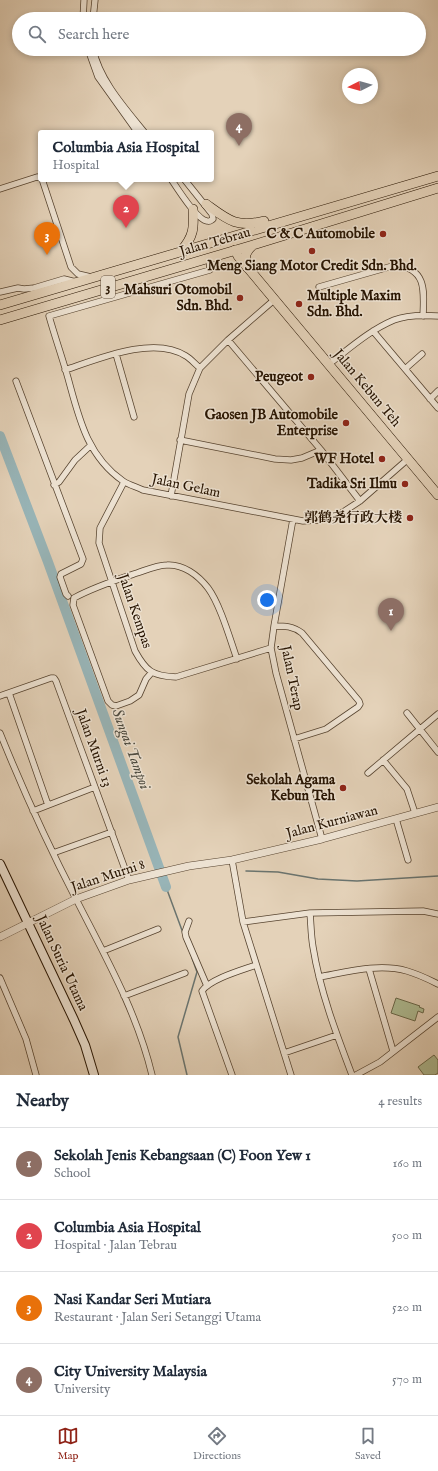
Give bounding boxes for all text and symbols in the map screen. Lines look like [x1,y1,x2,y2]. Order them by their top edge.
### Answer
search box [12,12,426,56]
icon: search [26,23,48,45]
text: Search here [58,25,129,44]
north arrow [342,68,378,104]
pin: 4 [226,113,252,146]
popup [38,130,214,182]
text: Columbia Asia Hospital [53,138,199,157]
text: Hospital [53,157,99,174]
pin: 2 [113,195,139,228]
pin: 3 [34,222,60,255]
street label: Jalan Tebrau [175,223,253,261]
place label: C & C Automobile [267,225,376,243]
marker: C & C Automobile [378,229,388,239]
marker: Meng Siang Motor Credit Sdn. Bhd. [307,246,317,256]
place label: Meng Siang Motor Credit Sdn. Bhd. [207,257,417,275]
road number: 3 [101,276,115,298]
place label: Mahsuri Otomobil Sdn. Bhd. [124,281,233,315]
place label: Multiple Maxim Sdn. Bhd. [307,287,401,321]
marker: Mahsuri Otomobil Sdn. Bhd. [235,293,245,303]
marker: Multiple Maxim Sdn. Bhd. [294,299,304,309]
street label: Jalan Kebun Teh [328,344,405,431]
place label: Peugeot [255,368,303,386]
marker: Peugeot [306,372,316,382]
place label: Gaosen JB Automobile Enterprise [205,406,339,440]
marker: Gaosen JB Automobile Enterprise [341,418,351,428]
place label: WF Hotel [313,450,375,468]
marker: WF Hotel [377,454,387,464]
street label: Jalan Gelam [148,469,222,502]
place label: Tadika Sri Ilmu [306,475,398,493]
marker: Tadika Sri Ilmu [400,479,410,489]
place label: 郭鹤尧行政大楼 [304,509,402,527]
marker: 郭鹤尧行政大楼 [405,513,415,523]
street label: Jalan Kempas [113,569,156,651]
your location [257,590,277,610]
pin: 1 [378,598,404,631]
street label: Jalan Terap [276,642,308,713]
street label: Jalan Murni 13 [71,705,116,790]
water label: Sungai Tampoi [107,706,155,794]
place label: Sekolah Agama Kebun Teh [246,771,336,805]
marker: Sekolah Agama Kebun Teh [338,783,348,793]
street label: Jalan Kurniawan [282,801,380,843]
street label: Jalan Murni 8 [67,856,147,897]
street label: Jalan Suria Utama [31,910,92,1015]
text: Nearby [16,1091,69,1112]
text: 4 results [378,1093,422,1110]
text: Sekolah Jenis Kebangsaan (C) Foon Yew 1 [54,1146,311,1165]
text: 1 [27,1155,31,1172]
text: 160 m [392,1155,422,1172]
text: School [54,1165,91,1182]
text: Columbia Asia Hospital [54,1218,201,1237]
text: 2 [26,1227,32,1244]
text: 500 m [392,1227,422,1244]
text: Hospital · Jalan Tebrau [54,1237,177,1254]
text: Nasi Kandar Seri Mutiara [54,1290,211,1309]
text: 3 [27,1299,31,1316]
text: 520 m [392,1299,422,1316]
text: Restaurant · Jalan Seri Setanggi Utama [54,1309,261,1326]
text: City University Malaysia [54,1362,207,1381]
text: 4 [26,1371,32,1388]
text: 570 m [392,1371,422,1388]
text: University [54,1381,110,1398]
tab: Map [57,1425,79,1463]
tab: Directions [193,1425,241,1463]
tab: Saved [355,1425,381,1463]

